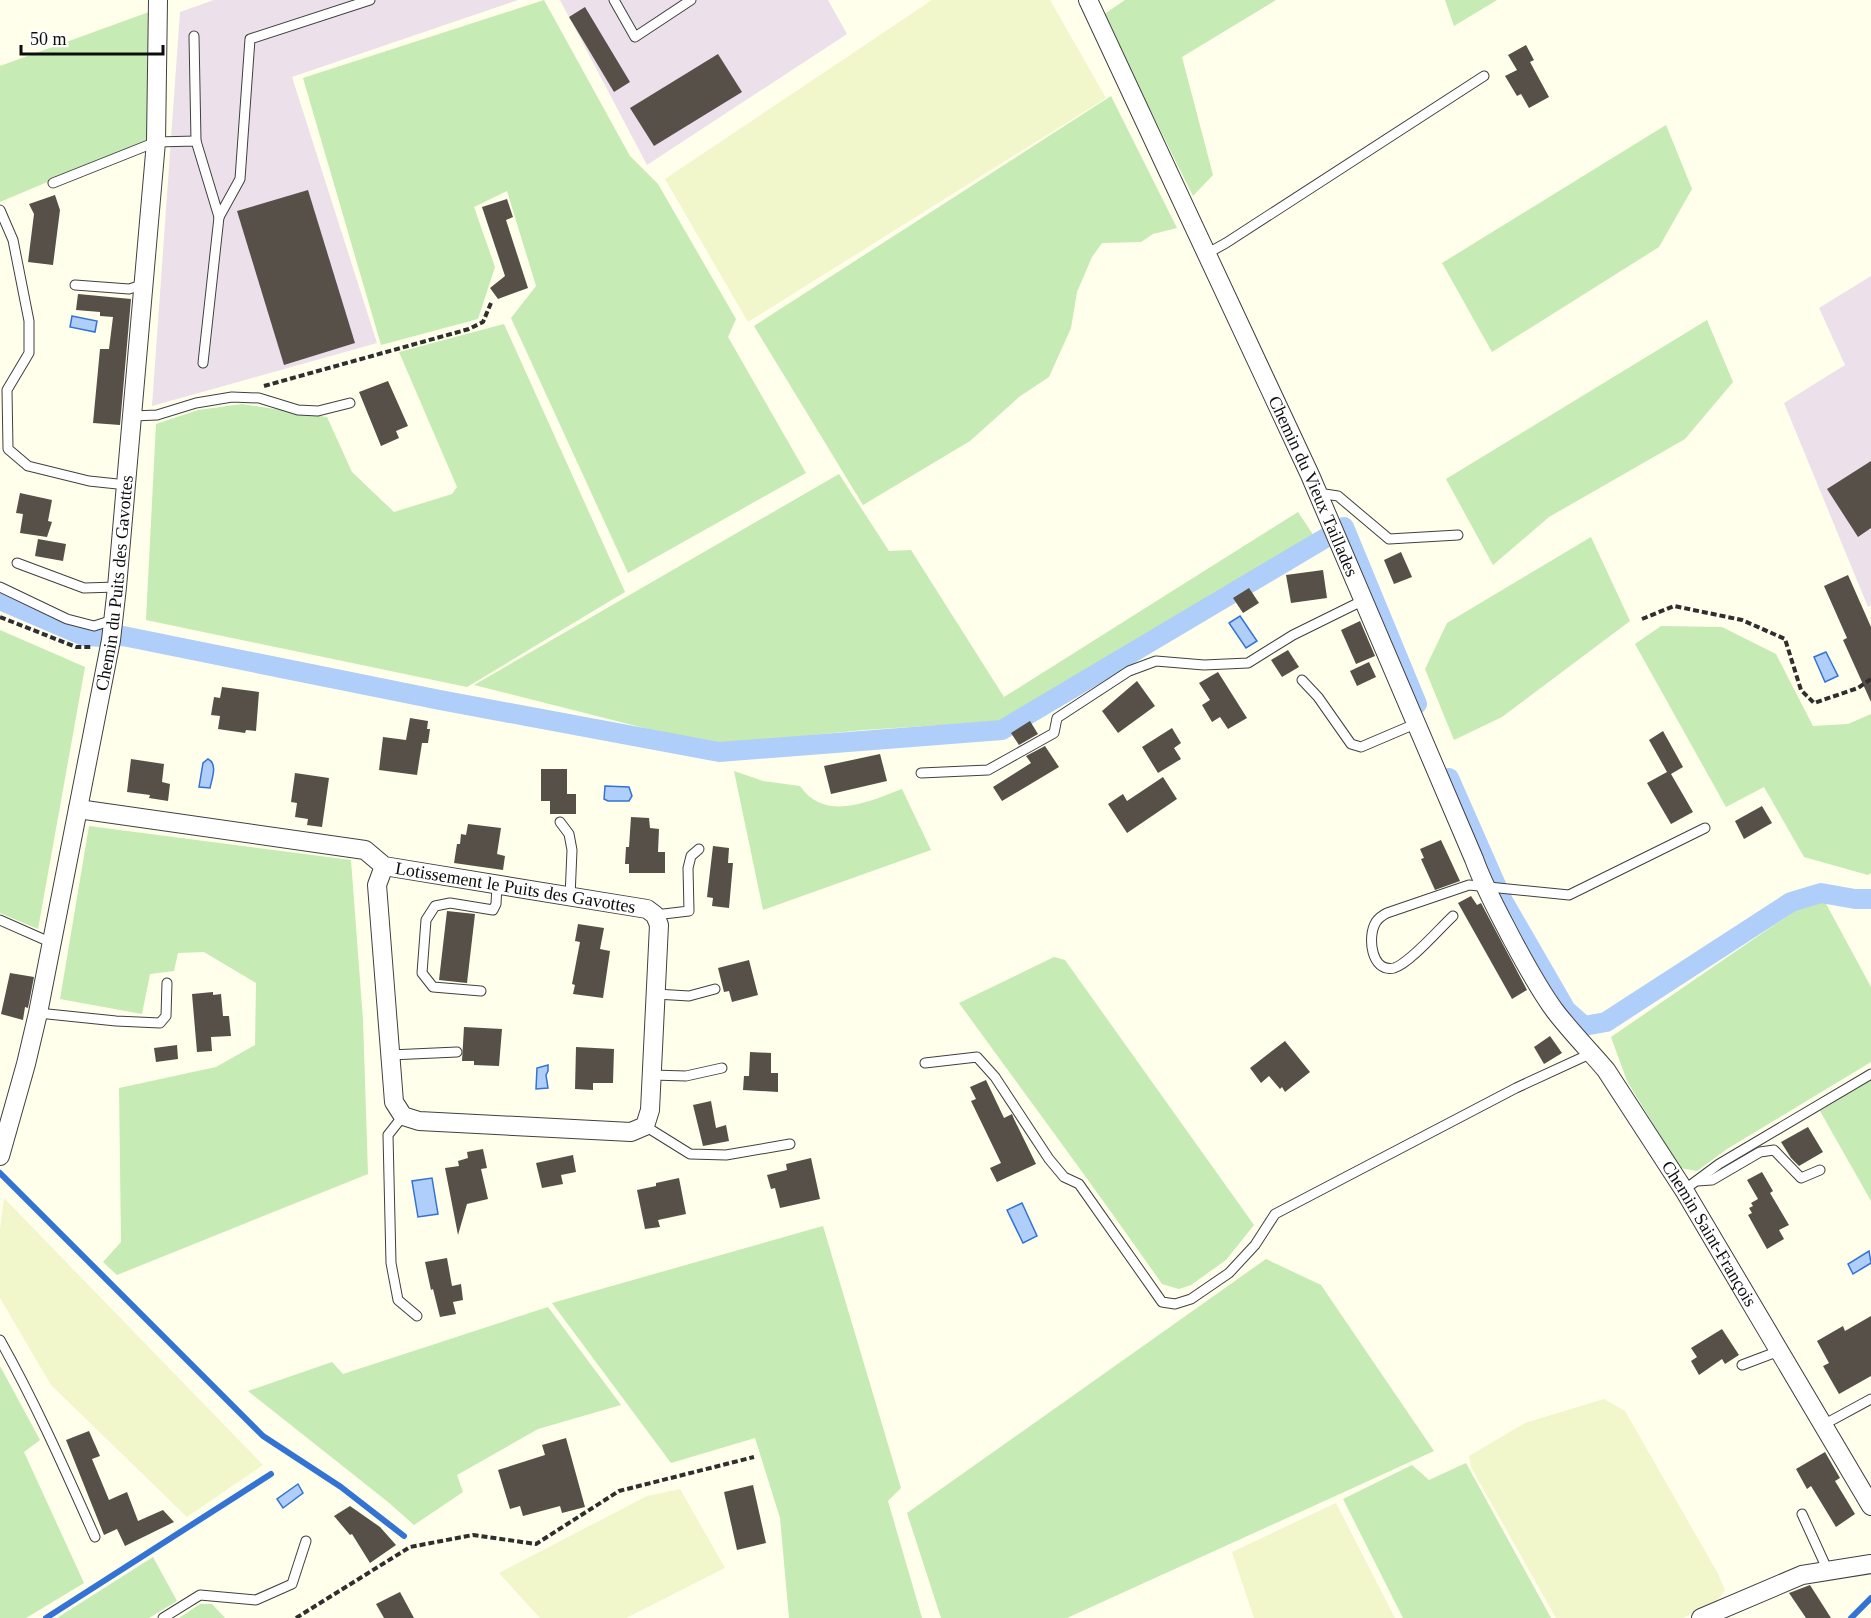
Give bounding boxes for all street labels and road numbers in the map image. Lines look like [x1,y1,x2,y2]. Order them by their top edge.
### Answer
street label: Chemin du Vieux Taillades [1264,393,1362,580]
street label: Chemin du Puits des Gavottes [91,474,137,693]
street label: Lotissement le Puits des Gavottes [394,858,637,917]
street label: Chemin Saint-François [1658,1157,1761,1310]

